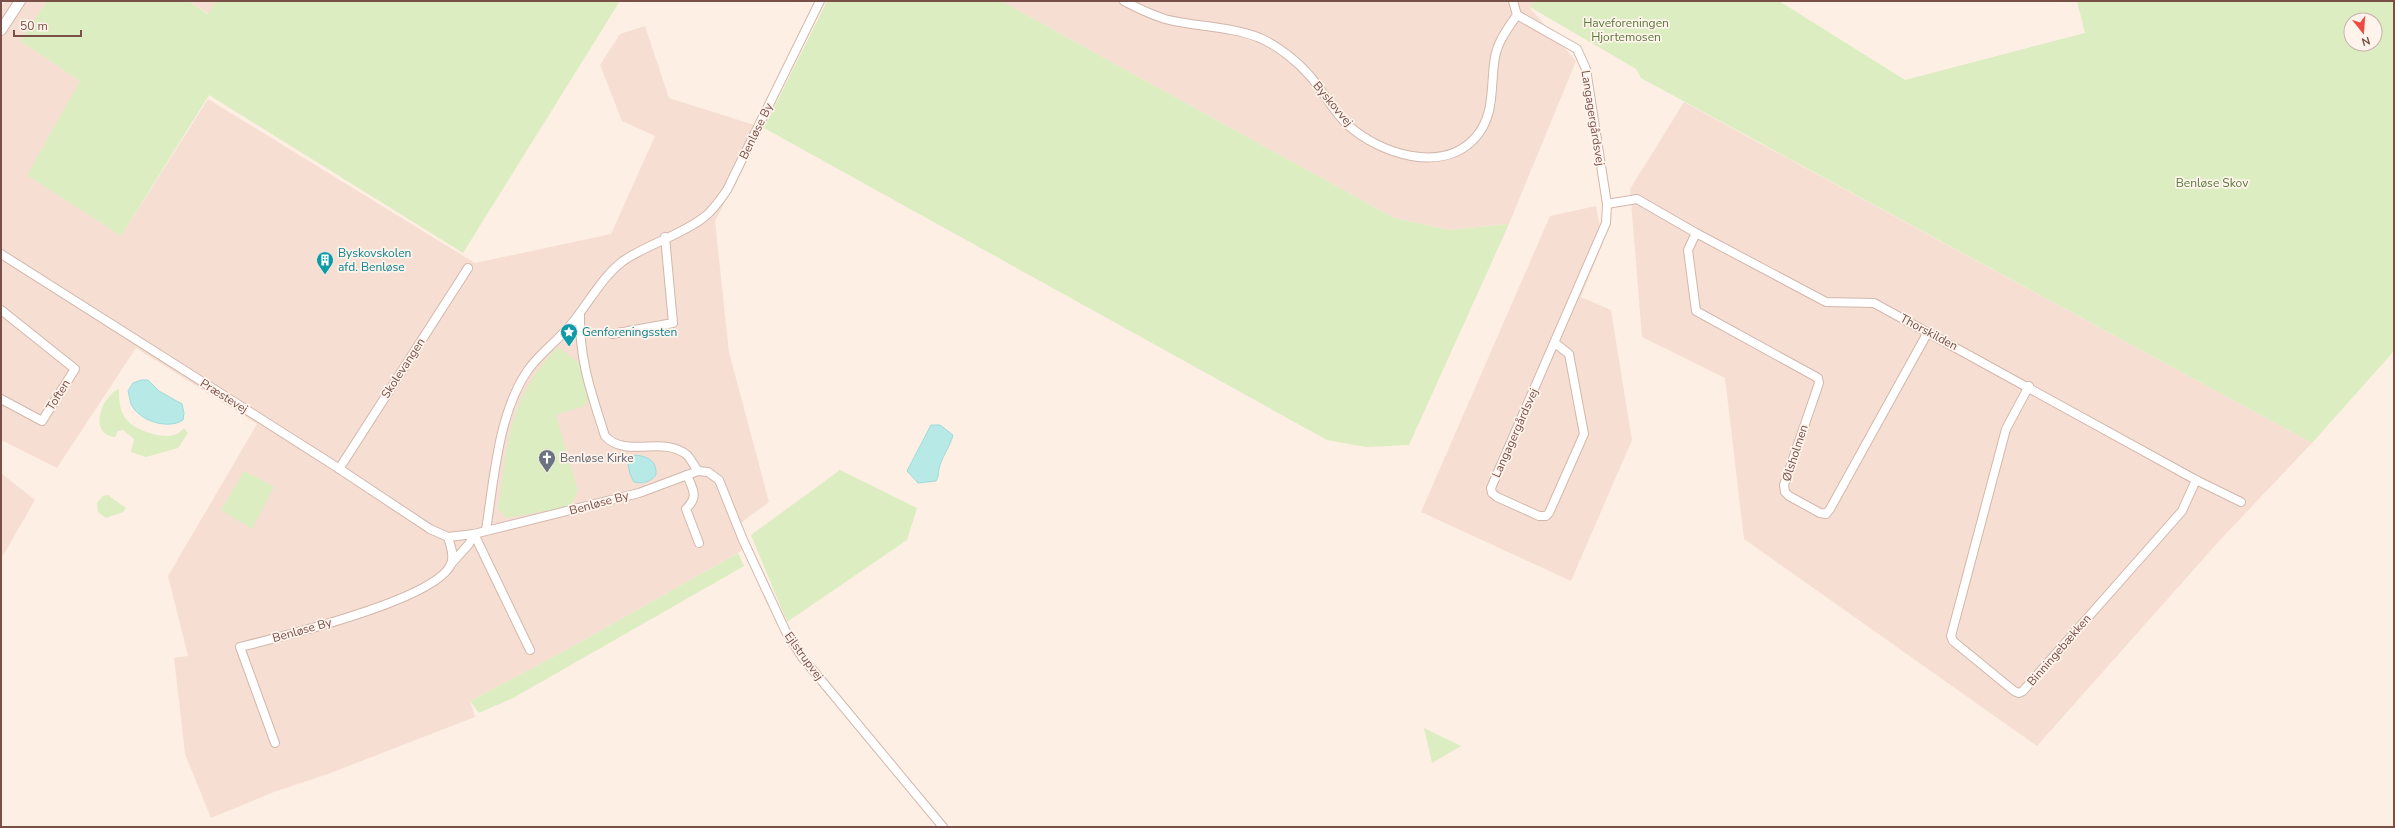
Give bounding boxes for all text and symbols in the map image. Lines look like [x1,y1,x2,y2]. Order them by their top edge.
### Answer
scale bar [14,12,81,38]
north arrow [2343,12,2383,52]
park label: Haveforeningen Hjortemosen [1583,15,1669,45]
text: 50 m [20,18,48,34]
text: N [2360,33,2372,49]
street label: Langagergårdsvej [1578,69,1608,167]
street label: Byskovvej [1309,78,1357,130]
street label: Benløse By [735,99,777,162]
park label: Benløse Skov [2176,175,2249,191]
place label: Byskovskolen afd. Benløse [338,245,411,275]
building icon: Byskovskolen afd. Benløse [315,250,335,275]
street label: Thorskilden [1897,310,1961,354]
place icon: Genforeningssten [559,322,579,347]
place label: Genforeningssten [582,324,677,340]
street label: Skolevangen [377,335,429,401]
street label: Præstevej [197,375,251,417]
street label: Toften [42,376,74,414]
street label: Langagergårdsvej [1488,386,1542,480]
street label: Ølsholmen [1778,422,1812,484]
church icon: Benløse Kirke [537,448,557,473]
place label: Benløse Kirke [560,450,634,466]
street label: Benløse By [567,487,631,519]
street label: Binningebækken [2023,611,2095,689]
street label: Benløse By [270,614,334,646]
street label: Ejlstrupvej [781,628,827,684]

